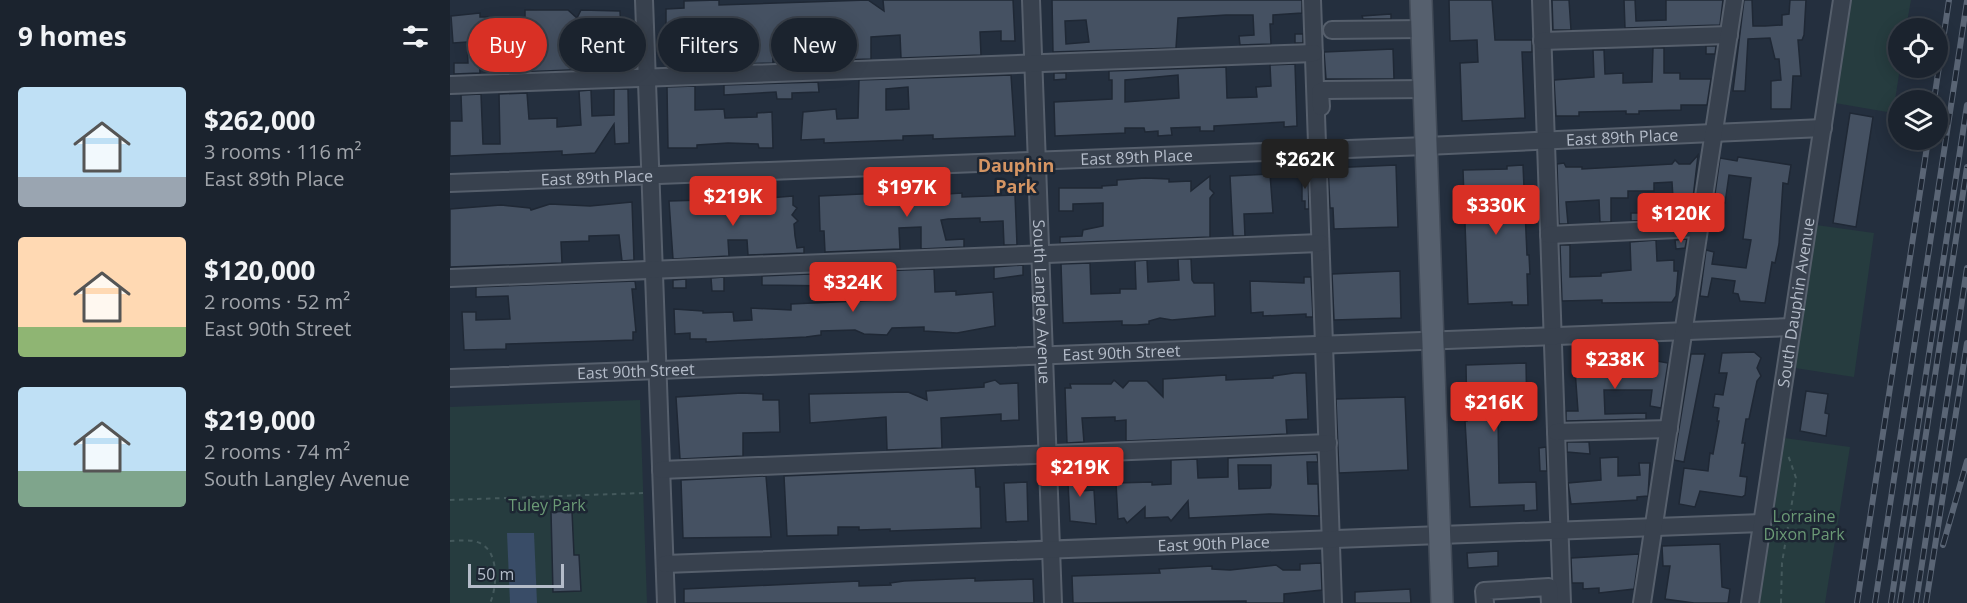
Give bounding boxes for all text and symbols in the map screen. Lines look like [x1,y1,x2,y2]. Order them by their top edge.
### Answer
text: 9 homes [18,18,127,54]
chip: Buy [468,18,547,72]
chip: Rent [559,18,646,72]
chip: Filters [658,18,759,72]
chip: New [771,18,857,72]
map controls [1888,18,1948,150]
button: locate [1888,18,1948,78]
icon: filters [399,20,432,53]
button: layers [1888,90,1948,150]
text: $262,000 [204,102,315,138]
icon: home [66,111,138,183]
street label: East 89th Place [1565,124,1679,151]
text: 3 rooms · 116 m² [204,138,362,165]
pin: $262K [1263,139,1347,190]
street label: East 89th Place [1080,144,1193,170]
text: $262K [1275,145,1335,172]
district label: Dauphin Park [978,153,1054,198]
street label: East 89th Place [540,164,654,191]
text: East 89th Place [204,165,345,192]
pin: $197K [865,167,949,218]
text: $197K [877,173,937,200]
pin: $219K [691,176,775,227]
text: $219K [703,182,763,209]
pin: $330K [1454,185,1538,236]
text: $330K [1466,191,1526,218]
pin: $120K [1639,193,1723,244]
text: $120K [1651,199,1711,226]
street label: South Dauphin Avenue [1772,216,1820,389]
street label: South Langley Avenue [1028,219,1056,384]
text: $120,000 [204,252,315,288]
icon: home [66,261,138,333]
pin: $324K [811,262,895,313]
text: $324K [823,268,883,295]
text: 2 rooms · 52 m² [204,288,350,315]
text: East 90th Street [204,315,351,342]
street label: East 90th Street [1062,339,1181,366]
pin: $238K [1573,339,1657,390]
text: $238K [1585,345,1645,372]
street label: East 90th Street [577,358,696,384]
pin: $216K [1452,382,1536,433]
text: $216K [1464,388,1524,415]
text: $219,000 [204,402,315,438]
icon: home [66,411,138,483]
text: 2 rooms · 74 m² [204,438,350,465]
pin: $219K [1038,447,1122,498]
text: $219K [1050,453,1110,480]
text: South Langley Avenue [204,465,410,492]
park label: Tuley Park [508,494,586,516]
park label: Lorraine Dixon Park [1763,505,1845,545]
street label: East 90th Place [1157,530,1270,557]
scale bar [468,561,564,588]
text: 50 m [477,563,514,585]

